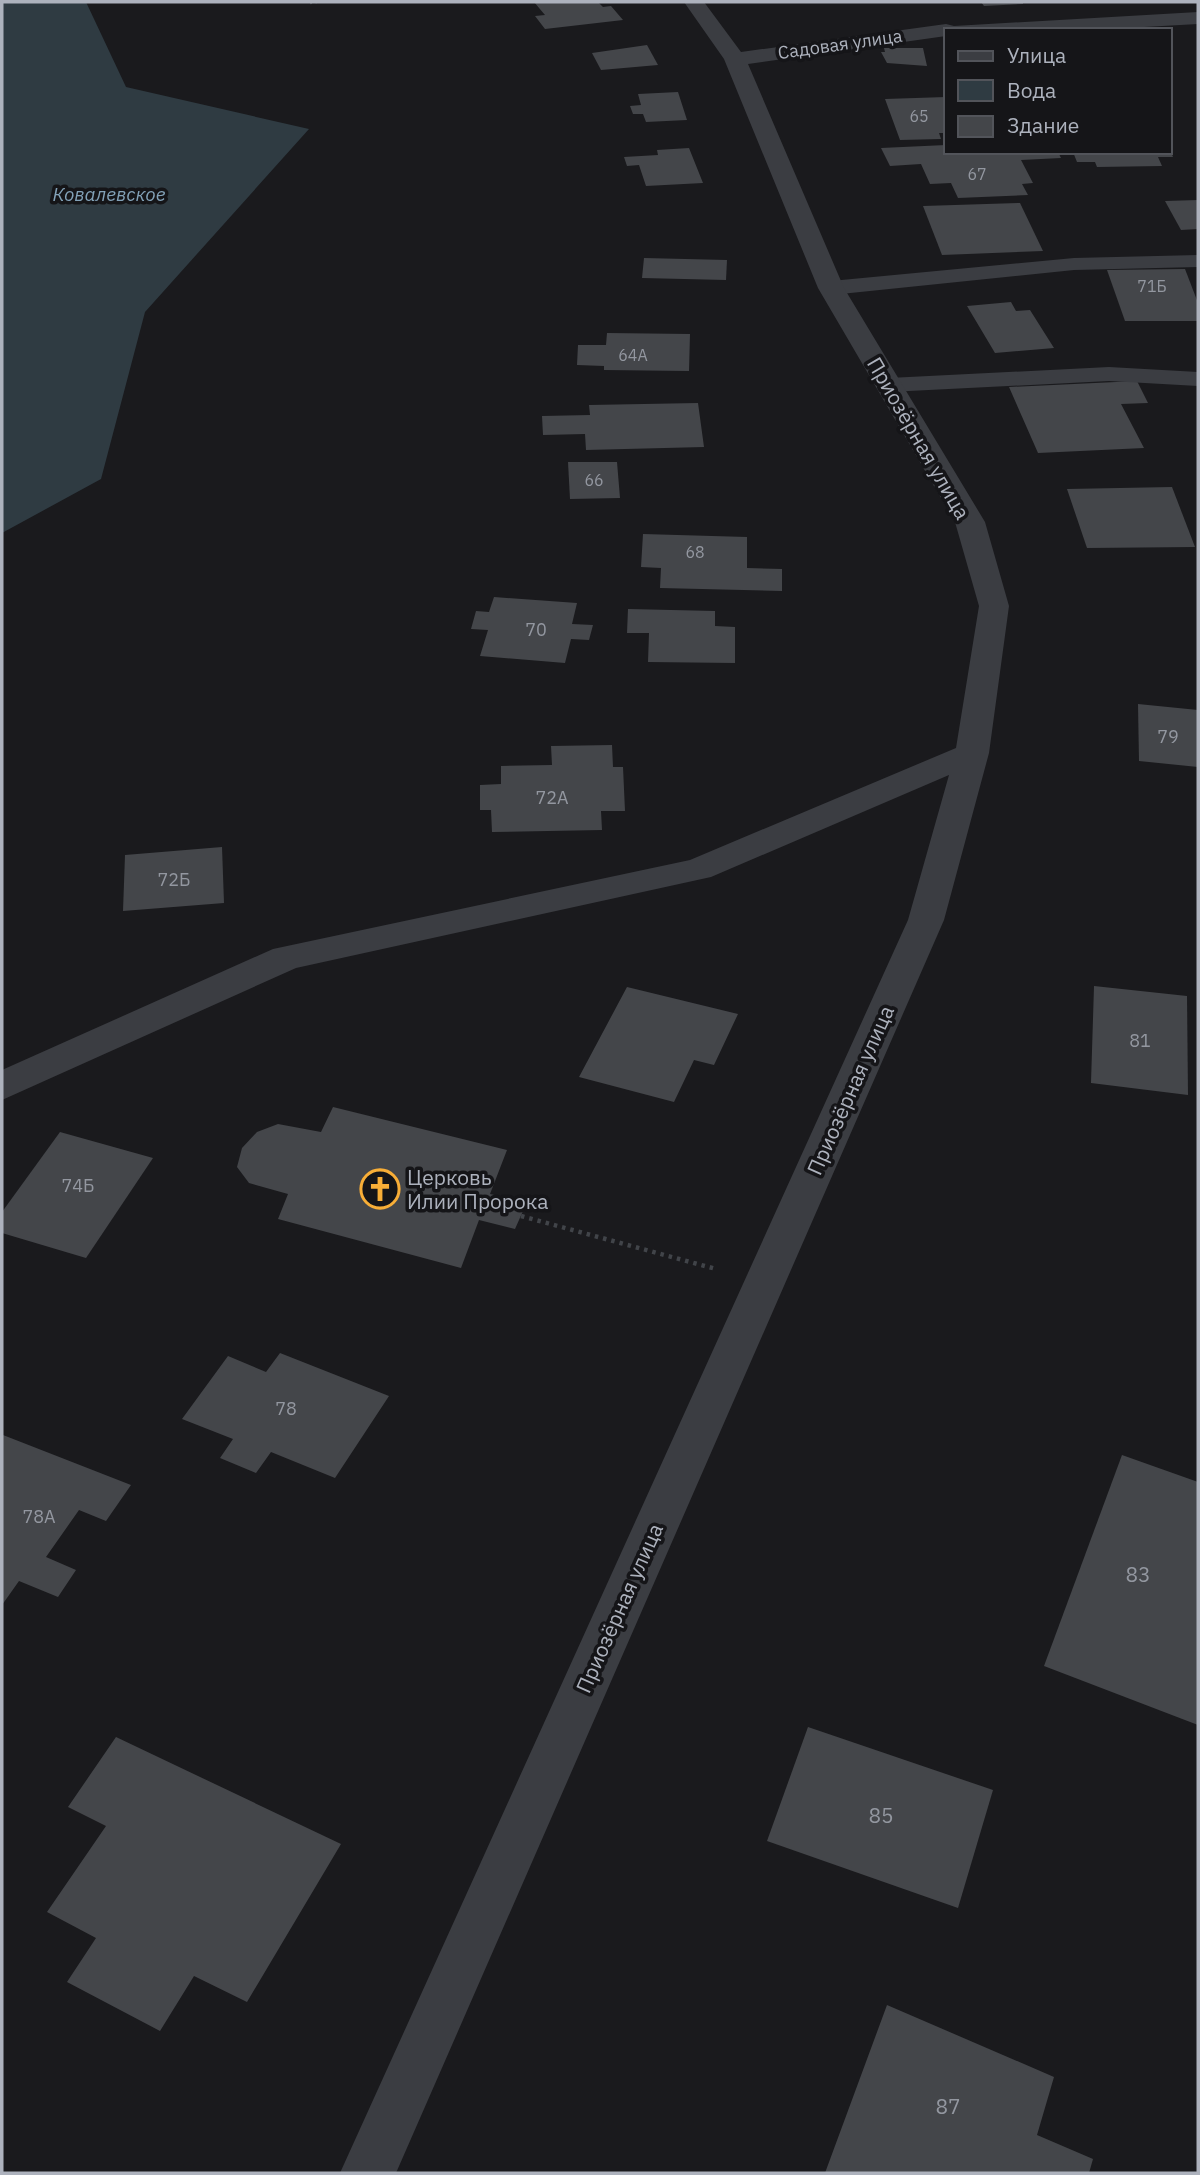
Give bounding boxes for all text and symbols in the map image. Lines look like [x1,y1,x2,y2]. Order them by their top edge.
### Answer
street label: Садовая улица [776,24,904,64]
legend [944,28,1172,154]
text: Улица [1007,41,1066,69]
text: Вода [1007,76,1056,104]
house number: 65 [909,106,929,126]
text: Здание [1007,111,1079,139]
house number: 67 [967,164,987,184]
water label: Ковалевское [53,182,166,206]
house number: 71Б [1137,276,1167,296]
house number: 64А [618,345,648,365]
street label: Приозёрная улица [861,352,977,524]
house number: 66 [584,470,604,490]
house number: 68 [685,542,705,562]
house number: 70 [525,618,547,641]
house number: 79 [1157,725,1179,748]
house number: 72А [535,786,569,809]
house number: 72Б [157,868,191,891]
street label: Приозёрная улица [800,1001,900,1179]
house number: 81 [1129,1029,1151,1052]
place label: Церковь Илии Пророка [407,1163,548,1215]
church icon: Церковь Илии Пророка [359,1168,401,1210]
house number: 74Б [61,1174,95,1197]
house number: 78 [275,1397,297,1420]
house number: 78А [22,1505,56,1528]
street label: Приозёрная улица [569,1519,669,1697]
house number: 83 [1125,1560,1151,1588]
house number: 85 [868,1801,894,1829]
house number: 87 [935,2092,961,2120]

